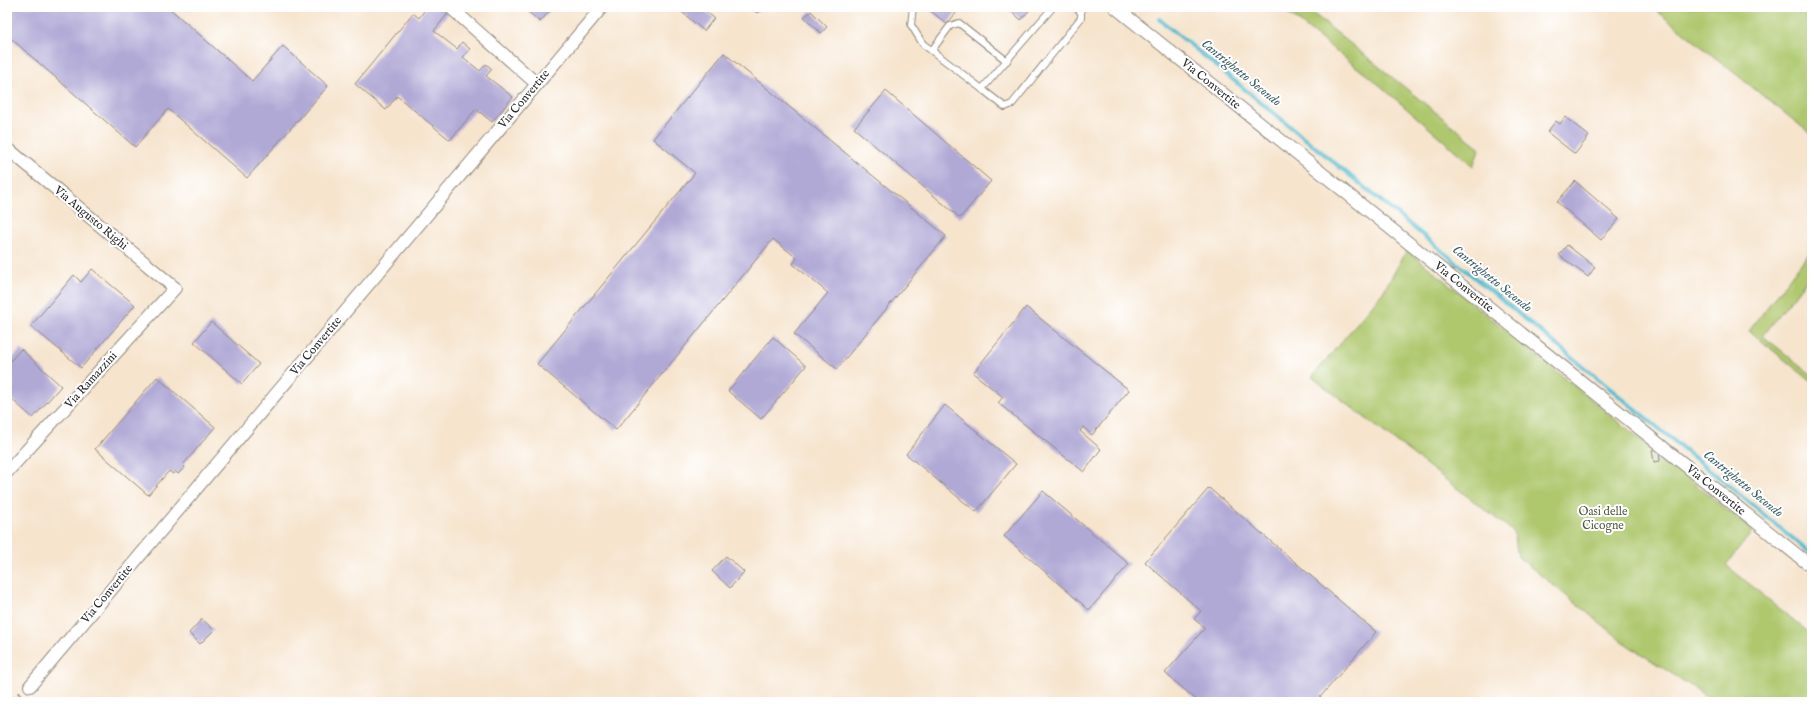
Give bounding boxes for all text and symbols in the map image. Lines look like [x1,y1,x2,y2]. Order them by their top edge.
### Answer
water label: Cantrighetto Secondo [1197,36,1285,111]
street label: Via Convertite [1177,55,1244,113]
street label: Via Convertite [494,66,553,132]
street label: Via Augusto Righi [50,182,131,253]
water label: Cantrighetto Secondo [1448,242,1536,317]
street label: Via Convertite [1430,258,1497,316]
street label: Via Convertite [286,313,345,379]
street label: Via Ramazzini [61,348,120,412]
water label: Cantrighetto Secondo [1699,447,1787,522]
street label: Via Convertite [1682,461,1749,519]
park label: Oasi delle Cicogne [1578,504,1628,533]
street label: Via Convertite [77,561,136,627]

